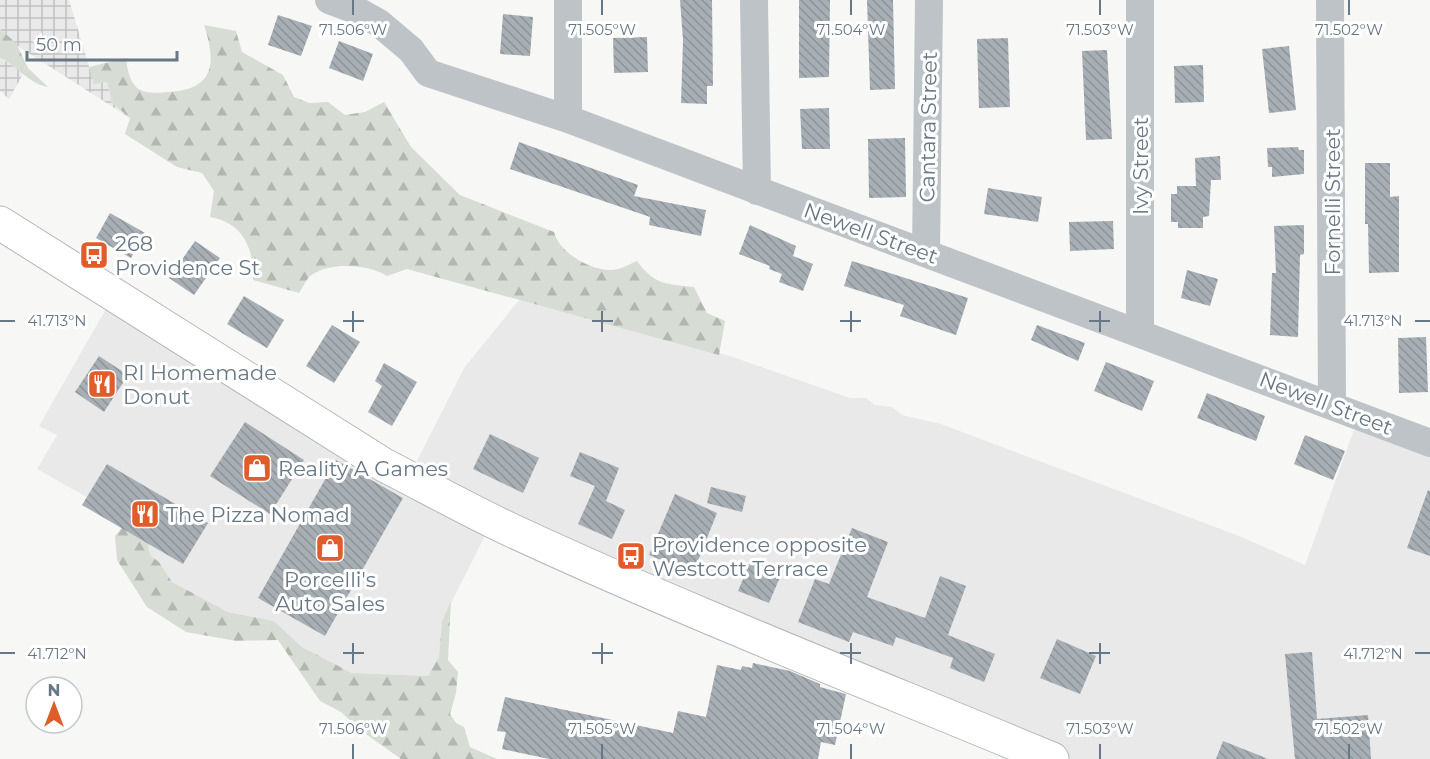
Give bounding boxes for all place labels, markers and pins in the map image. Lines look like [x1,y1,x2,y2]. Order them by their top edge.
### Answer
place label: 268 Providence St [115,231,260,280]
bus stop icon: 268 Providence St [78,239,110,271]
place label: RI Homemade Donut [123,360,277,409]
restaurant icon: RI Homemade Donut [86,368,118,400]
shop icon: Reality A Games [241,452,273,484]
place label: Reality A Games [278,456,448,481]
restaurant icon: The Pizza Nomad [129,498,161,530]
place label: The Pizza Nomad [166,502,350,527]
shop icon: Porcelli's Auto Sales [314,532,346,564]
place label: Providence opposite Westcott Terrace [652,532,867,581]
bus stop icon: Providence opposite Westcott Terrace [615,540,647,572]
place label: Porcelli's Auto Sales [275,567,385,616]

